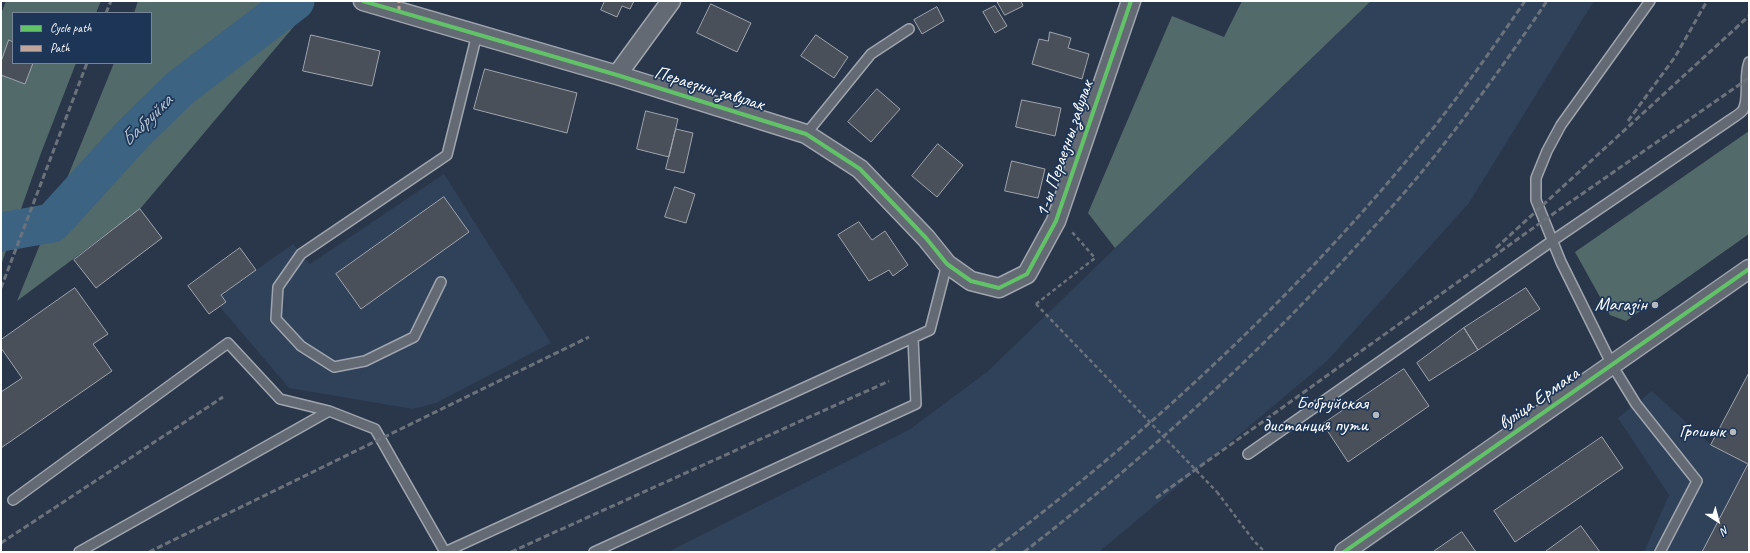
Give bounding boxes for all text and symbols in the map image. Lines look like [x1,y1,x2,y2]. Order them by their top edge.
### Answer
legend [12,12,152,64]
text: Cycle path [50,20,92,36]
text: Path [50,40,70,56]
street label: Пераезны завулак [651,62,767,116]
street label: 1-ы Пераезны завулак [1031,78,1099,220]
water label: Бабруйка [116,90,178,152]
place label: Магазін [1595,294,1647,316]
marker: Магазін [1650,300,1660,310]
street label: вуліца Ермака [1494,363,1584,435]
place label: Бобруйская дистанция пути [1262,393,1368,437]
marker: Бобруйская дистанция пути [1371,410,1381,420]
place label: Грошык [1679,421,1725,443]
marker: Грошык [1728,427,1738,437]
north arrow [1698,501,1738,541]
text: N [1718,523,1732,538]

